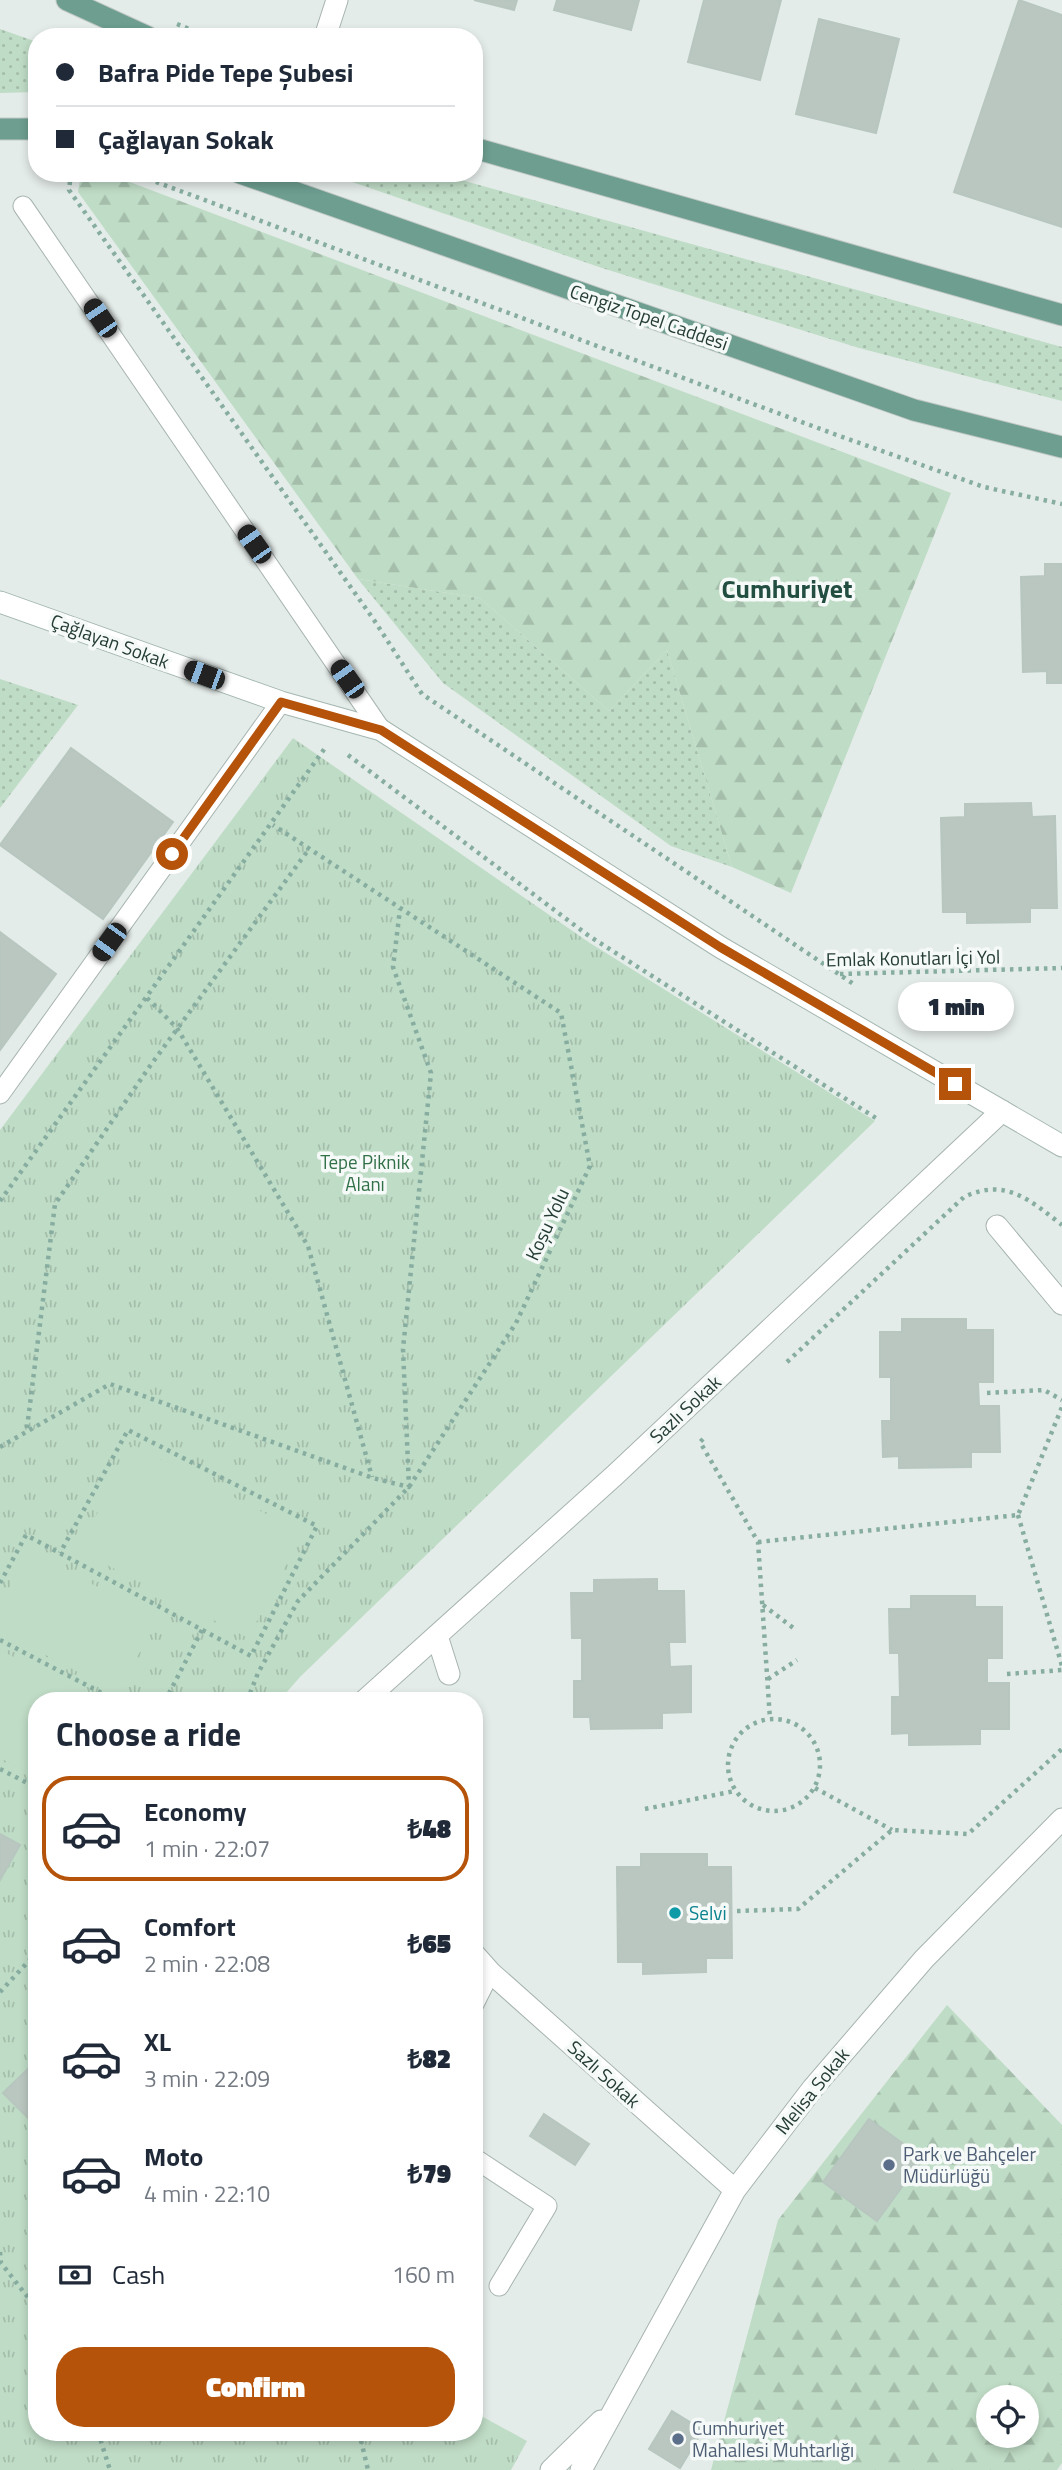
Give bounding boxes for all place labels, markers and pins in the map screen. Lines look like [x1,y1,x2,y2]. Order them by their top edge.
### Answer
place label: Selvi [689,1898,727,1927]
marker: Selvi [667,1905,683,1921]
place label: Park ve Bahçeler Müdürlüğü [903,2139,1036,2190]
marker: Park ve Bahçeler Müdürlüğü [881,2157,897,2173]
place label: Cumhuriyet Mahallesi Muhtarlığı [692,2413,854,2464]
marker: Cumhuriyet Mahallesi Muhtarlığı [670,2431,686,2447]

